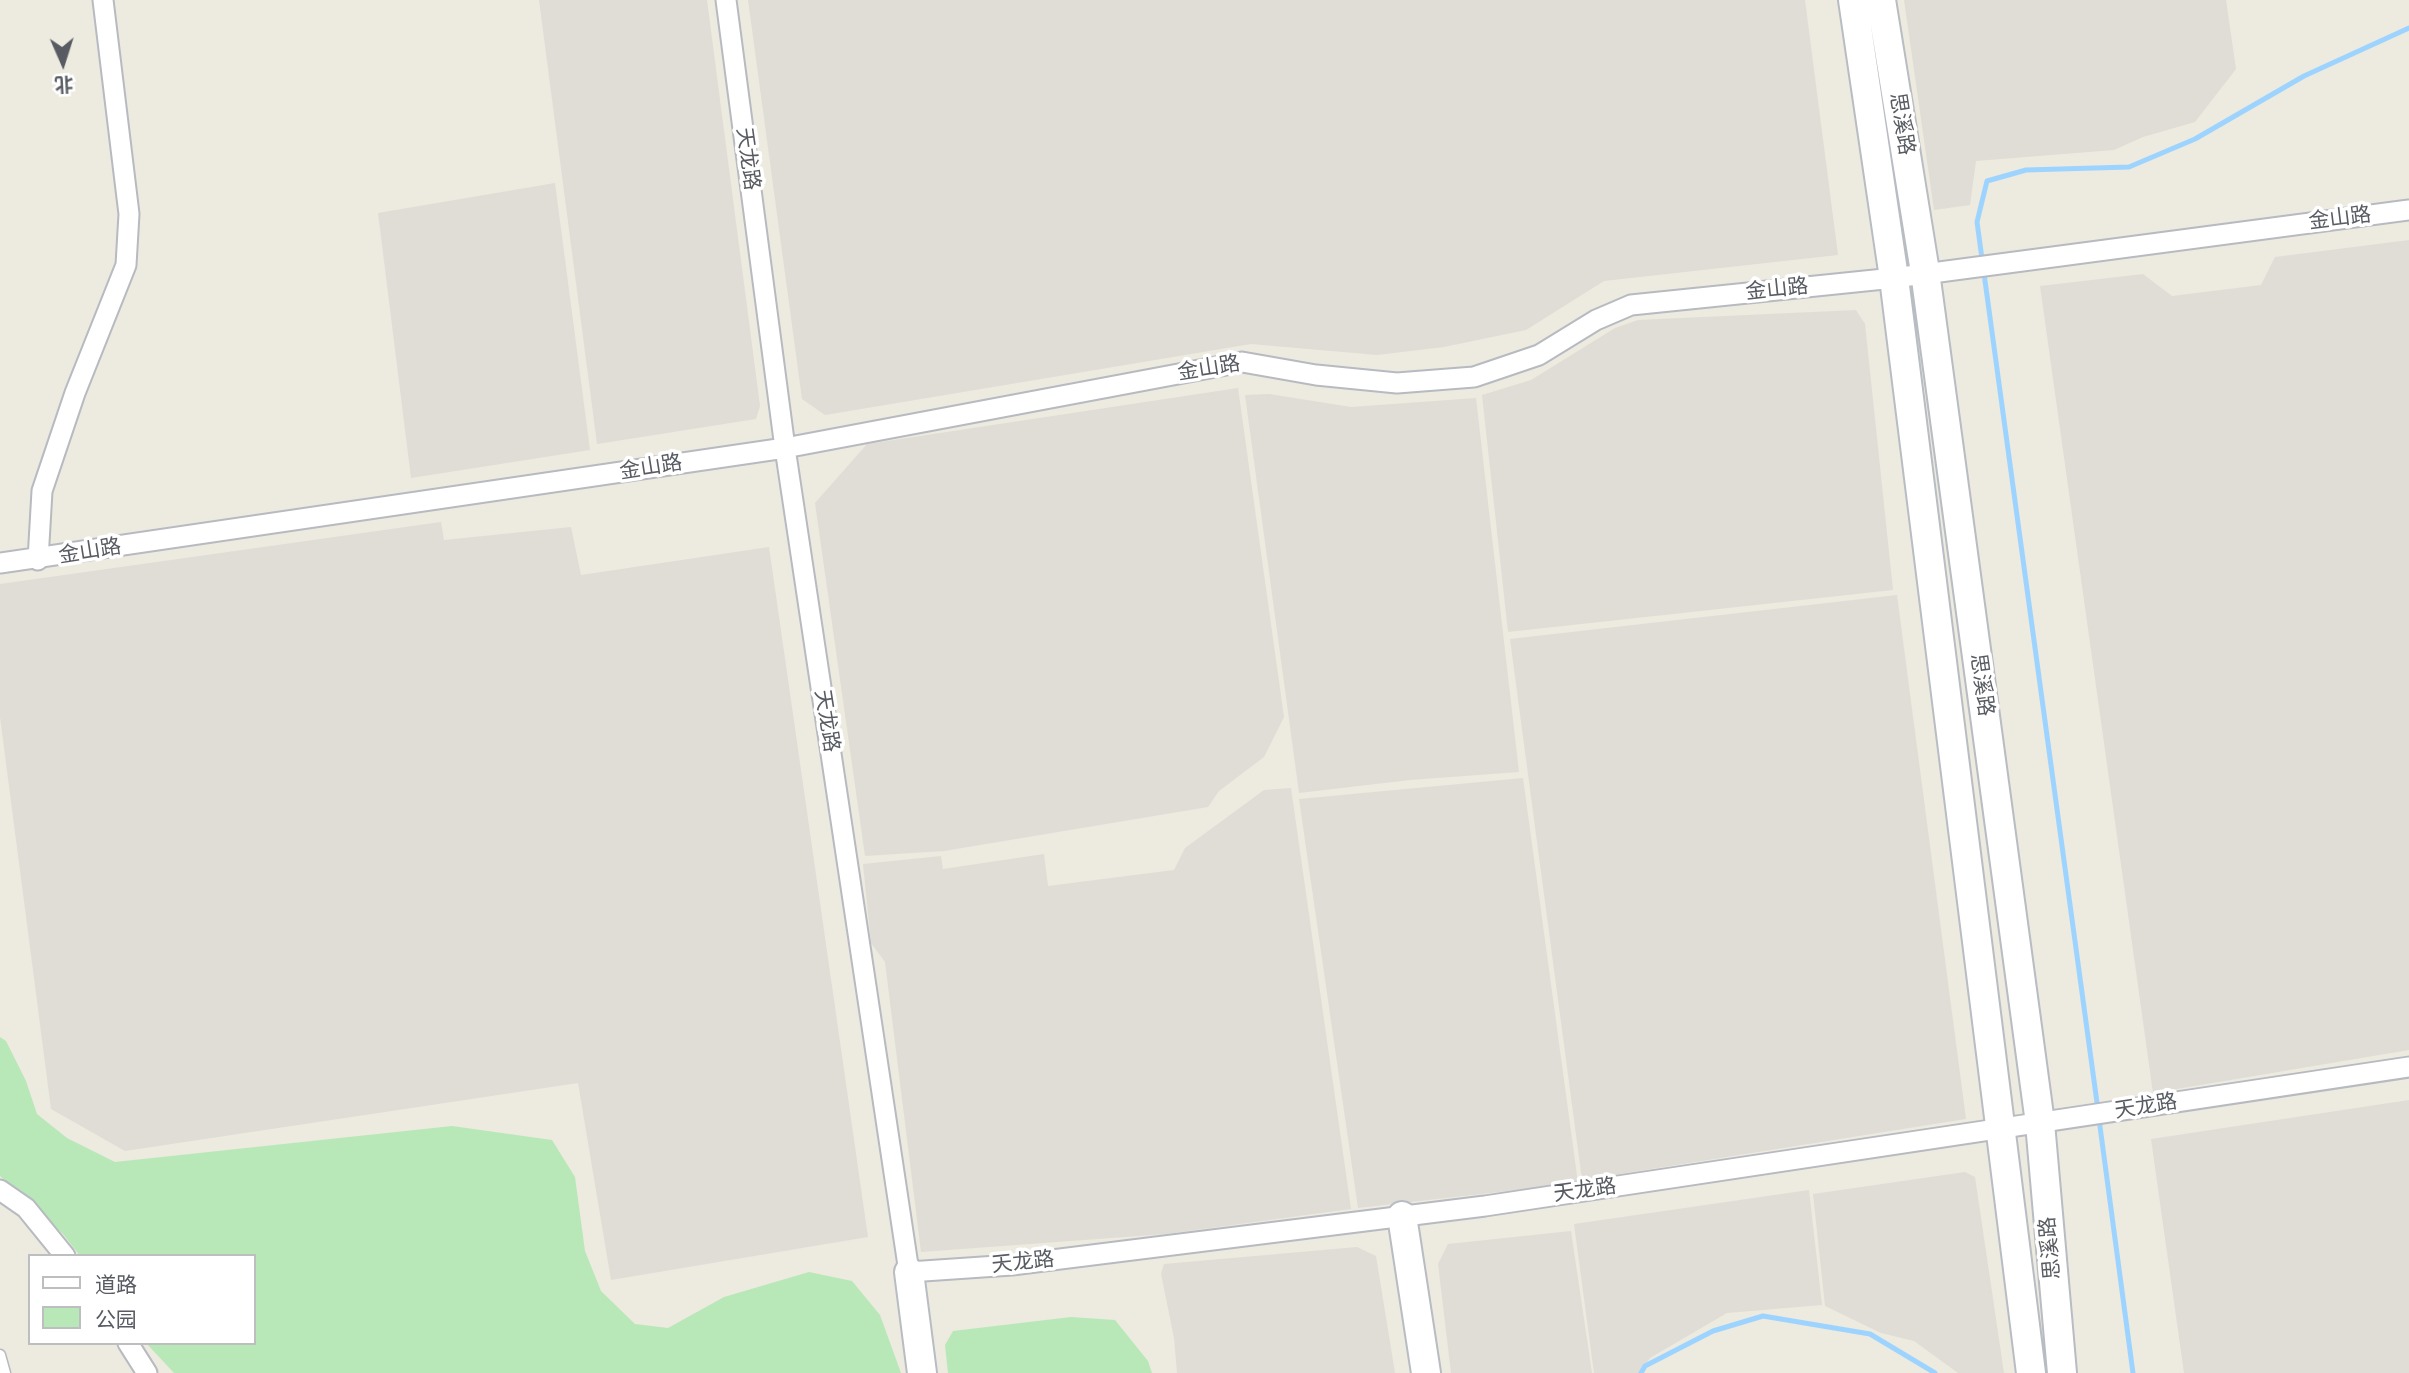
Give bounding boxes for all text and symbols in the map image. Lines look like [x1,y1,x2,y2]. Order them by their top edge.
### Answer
north arrow [28,28,98,98]
text: 北 [54,71,74,96]
street label: 思溪路 [1884,91,1918,157]
street label: 天龙路 [730,126,764,192]
street label: 金山路 [2307,203,2373,235]
street label: 金山路 [1744,274,1810,306]
street label: 金山路 [1176,352,1242,386]
street label: 金山路 [618,451,684,485]
street label: 金山路 [57,535,123,569]
street label: 思溪路 [1964,652,1998,718]
street label: 天龙路 [809,688,843,754]
street label: 天龙路 [2113,1090,2179,1124]
street label: 天龙路 [1552,1174,1618,1208]
street label: 思溪路 [2036,1216,2066,1280]
street label: 天龙路 [990,1247,1056,1279]
legend [28,1254,256,1345]
text: 道路 [95,1272,137,1298]
text: 公园 [95,1307,137,1333]

